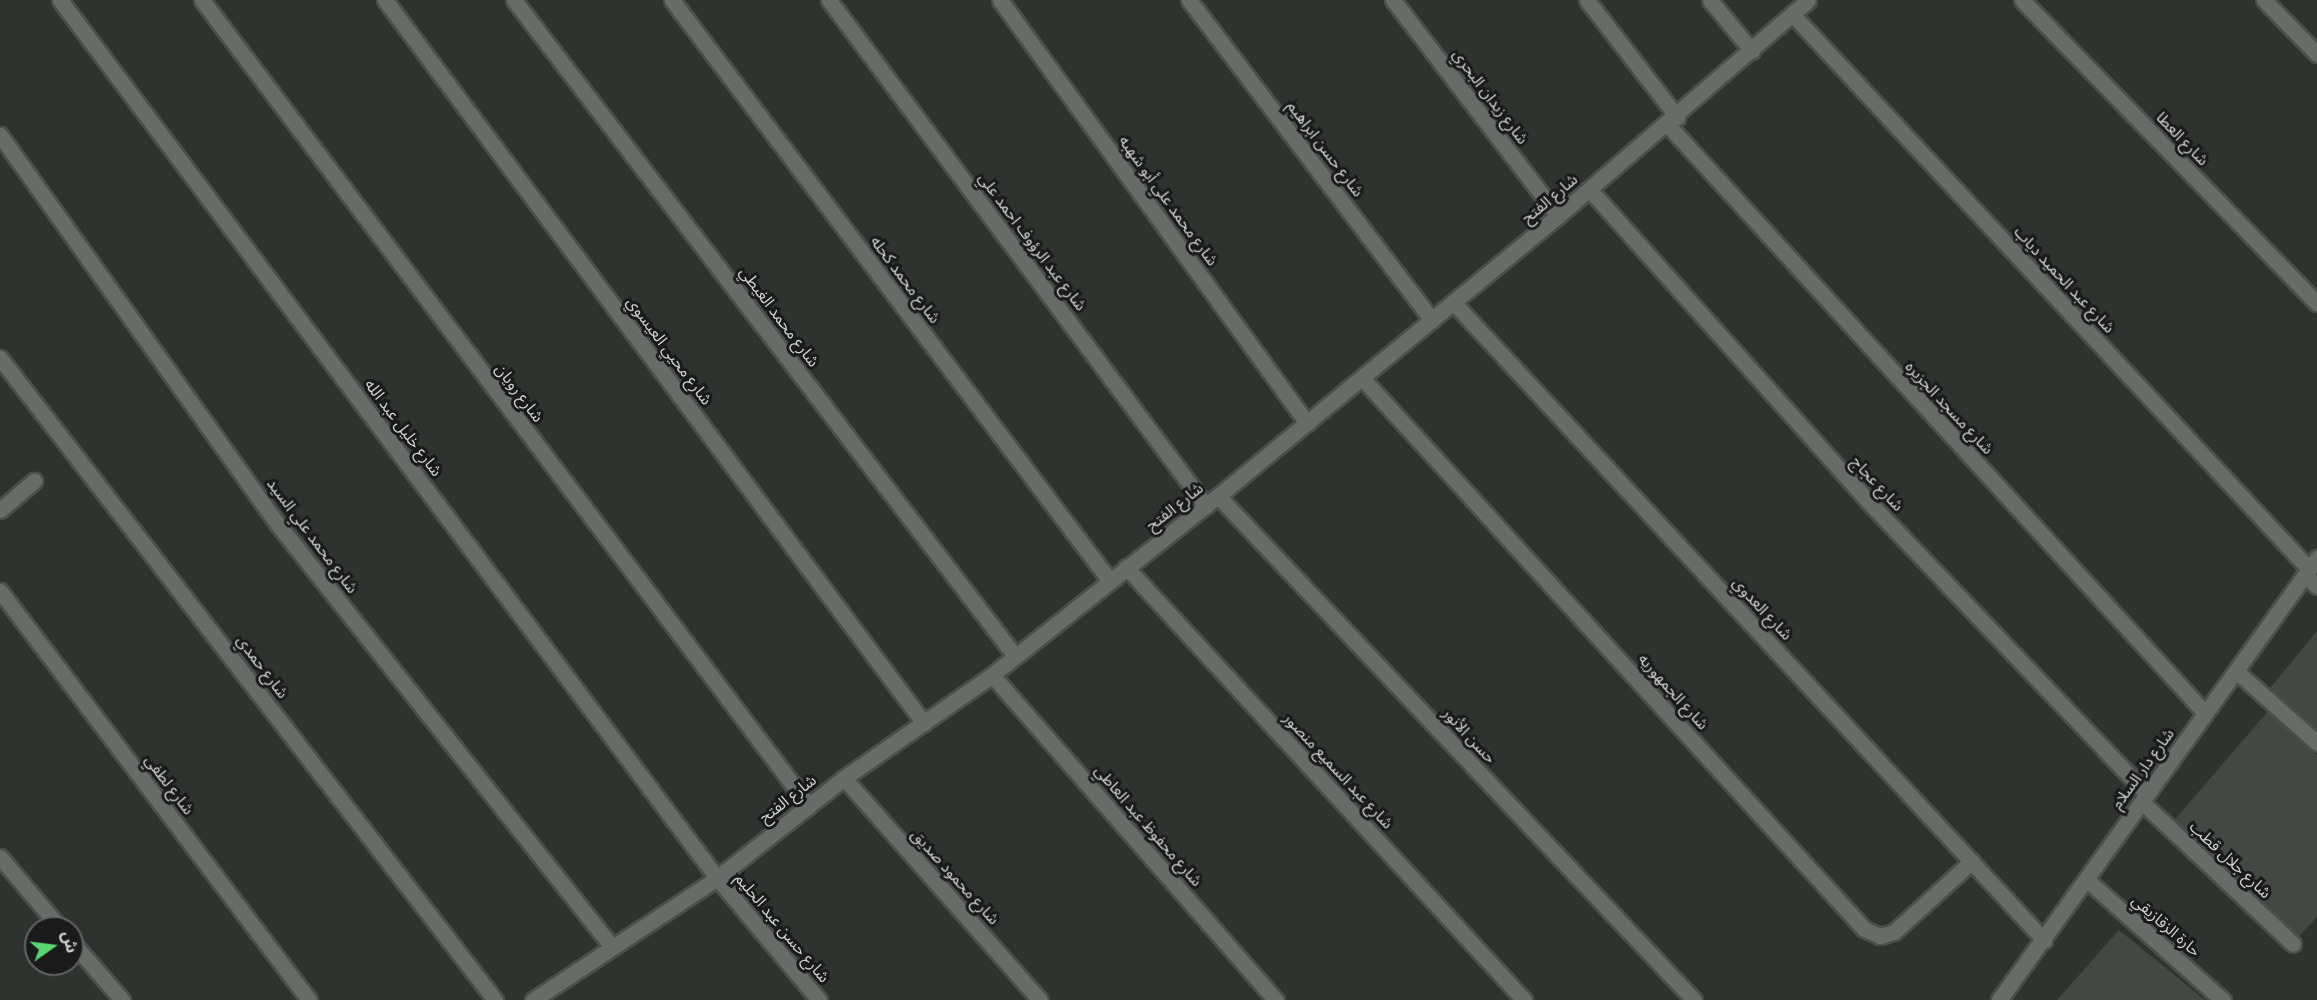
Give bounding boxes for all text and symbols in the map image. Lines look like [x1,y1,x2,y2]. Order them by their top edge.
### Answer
street label: شارع زيدان البحري [1448,46,1532,148]
street label: شارع حسن ابراهيم [1283,97,1367,201]
street label: شارع العطا [2152,108,2212,170]
street label: شارع محمد علي أبو شهبه [1114,132,1222,270]
street label: شارع عبد الرؤوف احمد علي [974,169,1090,315]
street label: شارع الفتح [1518,170,1582,228]
street label: شارع عبد الحميد دياب [2010,223,2118,337]
street label: شارع محمد كحله [866,233,944,327]
street label: شارع محمد الغيطي [735,263,823,371]
street label: شارع محيي العيسوي [622,293,716,409]
street label: شارع مسجد الجزيره [1901,357,1997,459]
street label: شارع رويان [491,360,547,426]
street label: شارع خليل عبد الله [360,376,446,480]
street label: شارع عجاج [1847,453,1907,515]
street label: شارع محمد علي السيد [262,475,362,597]
street label: شارع الفتح [1143,479,1207,535]
street label: شارع العدوي [1728,574,1796,644]
street label: شارع حمدي [232,632,292,702]
street label: شارع الجمهوريه [1634,650,1712,734]
street label: حسن الأنور [1438,704,1500,768]
street label: شارع عبد السميع منصور [1279,709,1397,833]
street label: شارع دار السلام [2107,725,2179,813]
street label: شارع لطفي [140,751,198,819]
street label: شارع محفوظ عبد العاطي [1090,761,1206,891]
street label: شارع الفتح [756,771,820,827]
street label: شارع جلال قطب [2185,817,2275,903]
street label: شارع محمود صديق [907,825,1003,929]
street label: شارع حسن عبد الحليم [731,869,833,987]
street label: حارة الزقازيقي [2128,891,2204,961]
north arrow [24,916,84,976]
text: ش [58,929,82,955]

